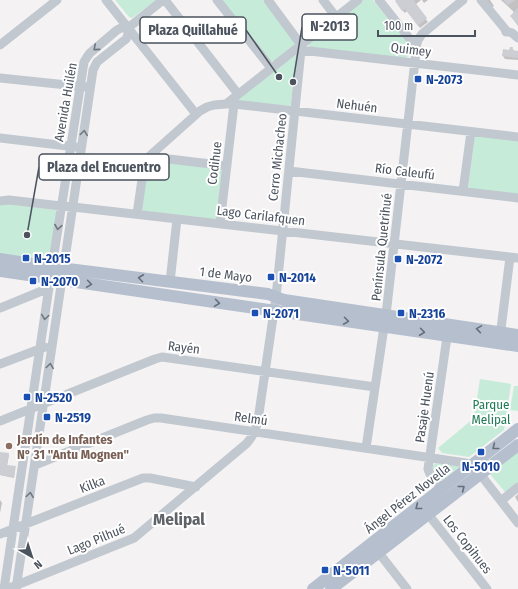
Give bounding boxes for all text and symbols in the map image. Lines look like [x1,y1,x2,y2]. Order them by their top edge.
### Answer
scale bar [378,12,475,38]
callout: N-2013 [302,14,357,40]
callout: Plaza Quillahué [140,17,246,43]
text: N-2013 [310,18,350,35]
text: 100 m [384,19,413,33]
text: Plaza Quillahué [148,22,238,39]
street label: Quimey [390,40,432,59]
one-way arrow [93,43,100,50]
street label: Avenida Huilén [51,61,80,143]
place label: N-2073 [426,72,463,87]
marker: N-2073 [413,74,423,84]
street label: Nehuén [336,96,378,115]
street label: Cerro Michacheo [265,112,290,202]
one-way arrow [79,130,88,136]
street label: Codihue [204,141,225,186]
callout: Plaza del Encuentro [39,154,169,180]
text: Plaza del Encuentro [47,159,161,176]
street label: Río Caleufú [374,160,436,183]
street label: Península Quetrihué [368,192,395,302]
street label: Lago Carilafquen [216,203,306,228]
one-way arrow [54,224,63,230]
place label: N-2015 [34,251,71,266]
place label: N-2072 [406,252,442,267]
marker: N-2015 [21,253,31,263]
marker: N-2072 [393,254,403,264]
street label: 1 de Mayo [199,264,253,285]
place label: N-2014 [279,270,316,285]
marker: N-2014 [266,272,276,282]
place label: N-2070 [41,274,78,289]
one-way arrow [138,274,144,283]
marker: N-2070 [28,276,38,286]
one-way arrow [86,279,92,288]
one-way arrow [214,298,220,307]
place label: N-2071 [263,306,299,321]
place label: N-2316 [409,306,445,321]
marker: N-2071 [250,308,260,318]
marker: N-2316 [396,308,406,318]
one-way arrow [41,314,50,320]
one-way arrow [343,316,349,325]
one-way arrow [476,325,483,334]
one-way arrow [419,327,425,336]
street label: Rayén [167,338,201,357]
one-way arrow [45,363,54,370]
street label: Pasaje Huenú [412,371,437,444]
place label: N-2520 [35,390,72,405]
marker: N-2520 [22,392,32,402]
park label: Parque Melipal [472,397,511,427]
street label: Relmú [233,409,269,428]
place label: N-2519 [55,410,91,425]
marker: N-2519 [42,412,52,422]
place label: Jardín de Infantes N° 31 "Antu Mognen" [16,432,129,462]
marker: Jardín de Infantes N° 31 "Antu Mognen" [4,441,14,451]
one-way arrow [492,443,499,450]
marker: N-5010 [476,447,486,457]
place label: N-5010 [462,459,500,474]
street label: Ángel Pérez Novella [362,460,453,536]
street label: Kilka [77,473,107,496]
one-way arrow [458,486,465,493]
one-way arrow [25,492,34,498]
one-way arrow [416,502,423,509]
district label: Melipal [153,509,205,530]
street label: Los Copihues [440,512,495,577]
street label: Lago Pilhué [65,521,127,558]
north arrow [12,537,52,577]
text: N [31,557,45,572]
place label: N-5011 [333,563,370,578]
marker: N-5011 [320,565,330,575]

